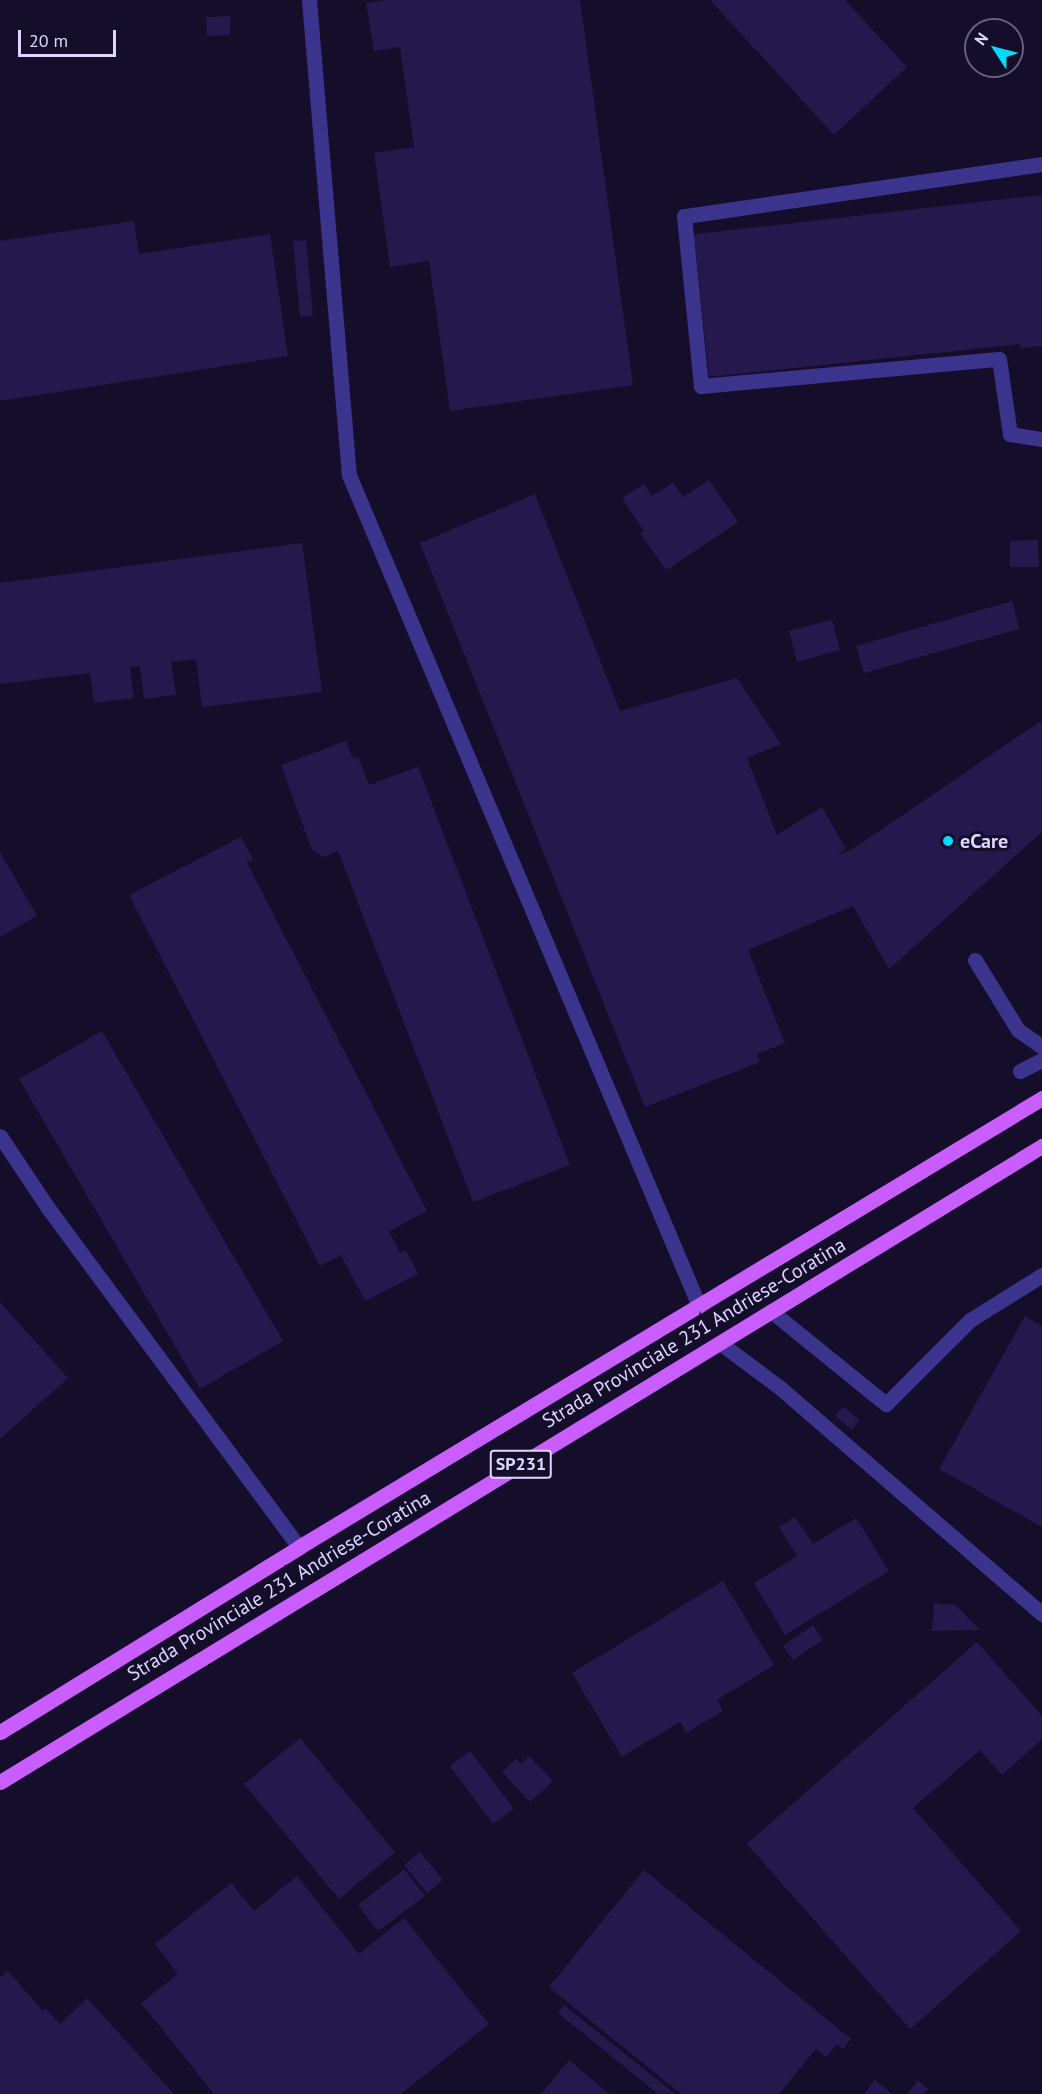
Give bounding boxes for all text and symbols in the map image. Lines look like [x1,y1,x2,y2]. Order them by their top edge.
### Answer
scale bar [21,18,118,56]
north arrow [964,18,1024,78]
text: N [970,28,992,49]
text: 20 m [29,29,68,52]
place label: eCare [960,829,1008,853]
marker: eCare [941,834,955,848]
street label: Strada Provinciale 231 Andriese-Coratina [538,1233,850,1433]
road number: SP231 [490,1449,552,1479]
street label: Strada Provinciale 231 Andriese-Coratina [123,1486,435,1686]

